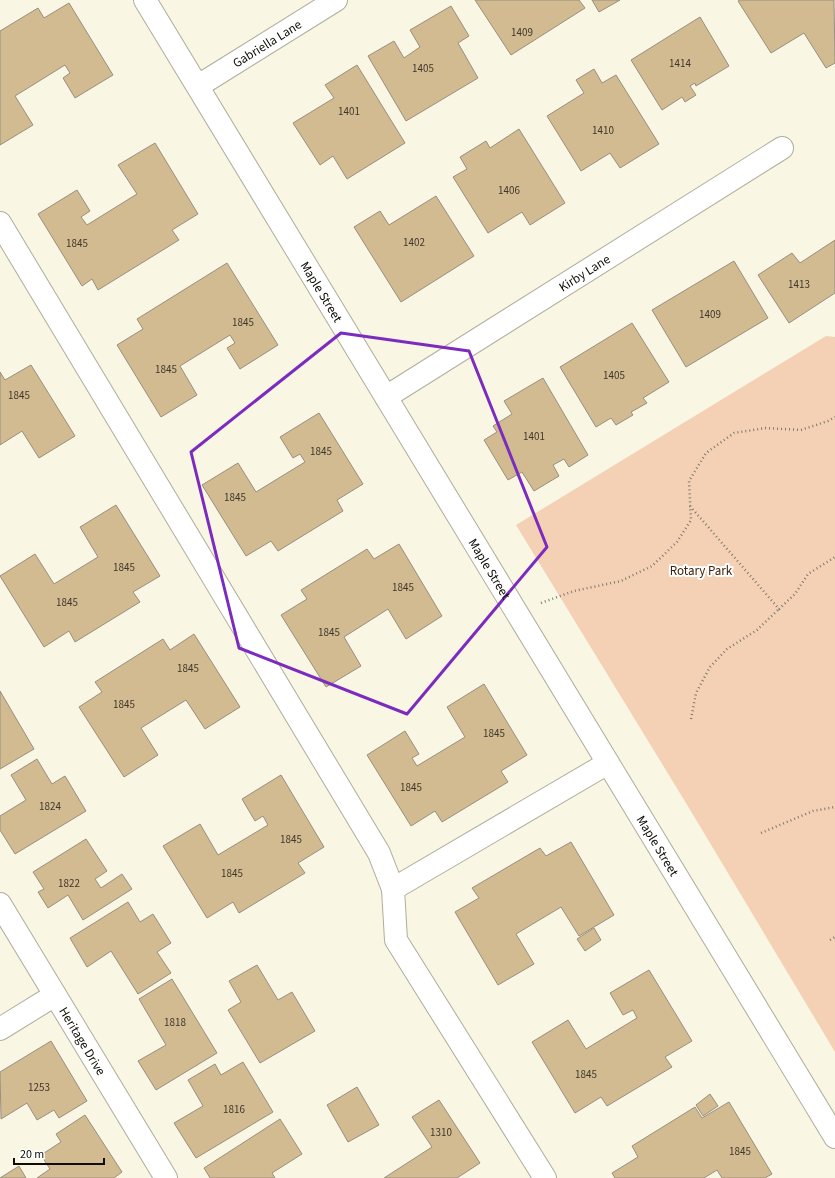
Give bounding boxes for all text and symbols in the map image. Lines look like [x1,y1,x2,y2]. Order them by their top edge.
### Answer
street label: Gabriella Lane [229,16,305,72]
house number: 1409 [511,25,533,40]
house number: 1414 [669,56,691,71]
house number: 1405 [412,61,434,76]
house number: 1401 [338,104,360,119]
house number: 1410 [592,123,614,138]
house number: 1406 [498,183,520,198]
house number: 1402 [403,235,425,250]
house number: 1845 [66,236,88,251]
street label: Kirby Lane [555,250,614,296]
street label: Maple Street [296,258,347,326]
house number: 1413 [788,277,810,292]
house number: 1409 [699,307,721,322]
house number: 1845 [232,315,254,330]
house number: 1845 [155,362,177,377]
house number: 1405 [603,368,625,383]
house number: 1845 [8,388,30,403]
house number: 1401 [523,429,545,444]
house number: 1845 [310,444,332,459]
house number: 1845 [224,490,246,505]
street label: Maple Street [464,535,515,603]
house number: 1845 [113,560,135,575]
park label: Rotary Park [670,562,733,580]
house number: 1845 [392,580,414,595]
house number: 1845 [56,595,78,610]
house number: 1845 [318,625,340,640]
house number: 1845 [177,661,199,676]
house number: 1845 [113,697,135,712]
house number: 1845 [483,726,505,741]
house number: 1845 [400,780,422,795]
house number: 1824 [39,799,61,814]
street label: Maple Street [632,812,683,880]
house number: 1845 [280,832,302,847]
house number: 1845 [221,866,243,881]
house number: 1822 [58,876,80,891]
street label: Heritage Drive [54,1004,110,1079]
house number: 1818 [164,1015,186,1030]
house number: 1845 [575,1067,597,1082]
house number: 1253 [28,1080,50,1095]
house number: 1816 [223,1102,245,1117]
house number: 1310 [430,1125,452,1140]
scale bar [14,1140,104,1166]
house number: 1845 [729,1144,751,1159]
text: 20 m [20,1146,44,1163]

